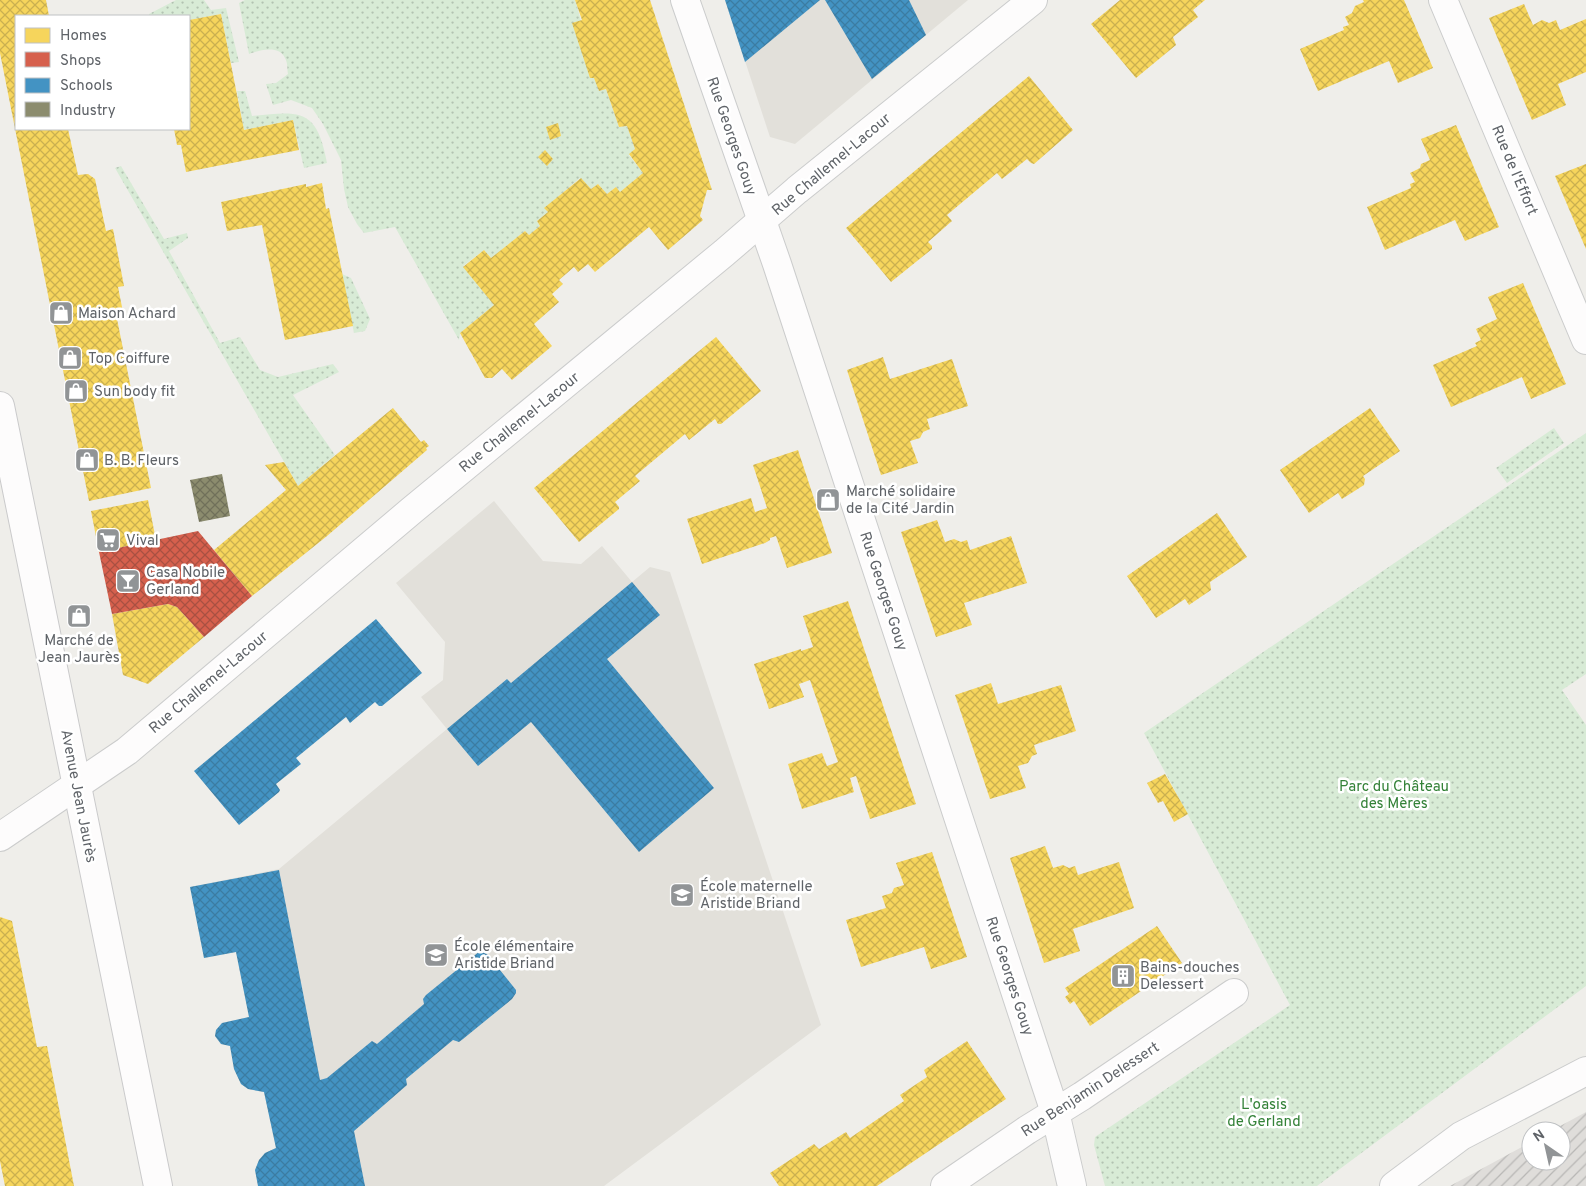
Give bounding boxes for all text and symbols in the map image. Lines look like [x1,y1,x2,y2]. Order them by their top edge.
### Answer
legend [15,15,190,130]
text: Homes [60,27,107,46]
text: Shops [60,52,101,71]
street label: Rue Georges Gouy [701,75,760,198]
text: Schools [60,77,113,96]
text: Industry [60,102,116,121]
street label: Rue Challemel-Lacour [769,110,895,220]
street label: Rue de l'Effort [1486,123,1541,218]
shop icon: Maison Achard [48,300,74,326]
place label: Maison Achard [78,305,176,324]
shop icon: Top Coiffure [57,345,83,371]
place label: Top Coiffure [88,350,170,369]
street label: Rue Challemel-Lacour [456,369,584,478]
shop icon: Sun body fit [63,378,89,404]
place label: Sun body fit [94,383,175,402]
shop icon: B. B. Fleurs [74,447,100,473]
place label: B. B. Fleurs [104,452,179,471]
place label: Marché solidaire de la Cité Jardin [846,483,956,519]
shop icon: Marché solidaire de la Cité Jardin [815,487,841,513]
supermarket icon: Vival [95,527,121,553]
street label: Rue Georges Gouy [854,529,911,654]
place label: Vival [126,532,159,551]
place label: Casa Nobile Gerland [146,564,225,600]
bar icon: Casa Nobile Gerland [115,568,141,594]
shop icon: Marché de Jean Jaurès [66,603,92,629]
street label: Rue Challemel-Lacour [146,628,272,738]
place label: Marché de Jean Jaurès [38,632,120,668]
street label: Avenue Jean Jaurès [55,728,100,865]
park label: Parc du Château des Mères [1339,778,1449,814]
place label: École maternelle Aristide Briand [700,877,813,914]
school or university icon: École maternelle Aristide Briand [669,882,695,908]
street label: Rue Georges Gouy [980,914,1037,1039]
place label: École élémentaire Aristide Briand [454,937,574,974]
school or university icon: École élémentaire Aristide Briand [423,942,449,968]
place label: Bains-douches Delessert [1140,959,1240,995]
building icon: Bains-douches Delessert [1110,963,1136,989]
street label: Rue Benjamin Delessert [1018,1038,1164,1142]
park label: L'oasis de Gerland [1227,1096,1301,1132]
north arrow [1521,1121,1571,1171]
text: N [1531,1127,1548,1146]

